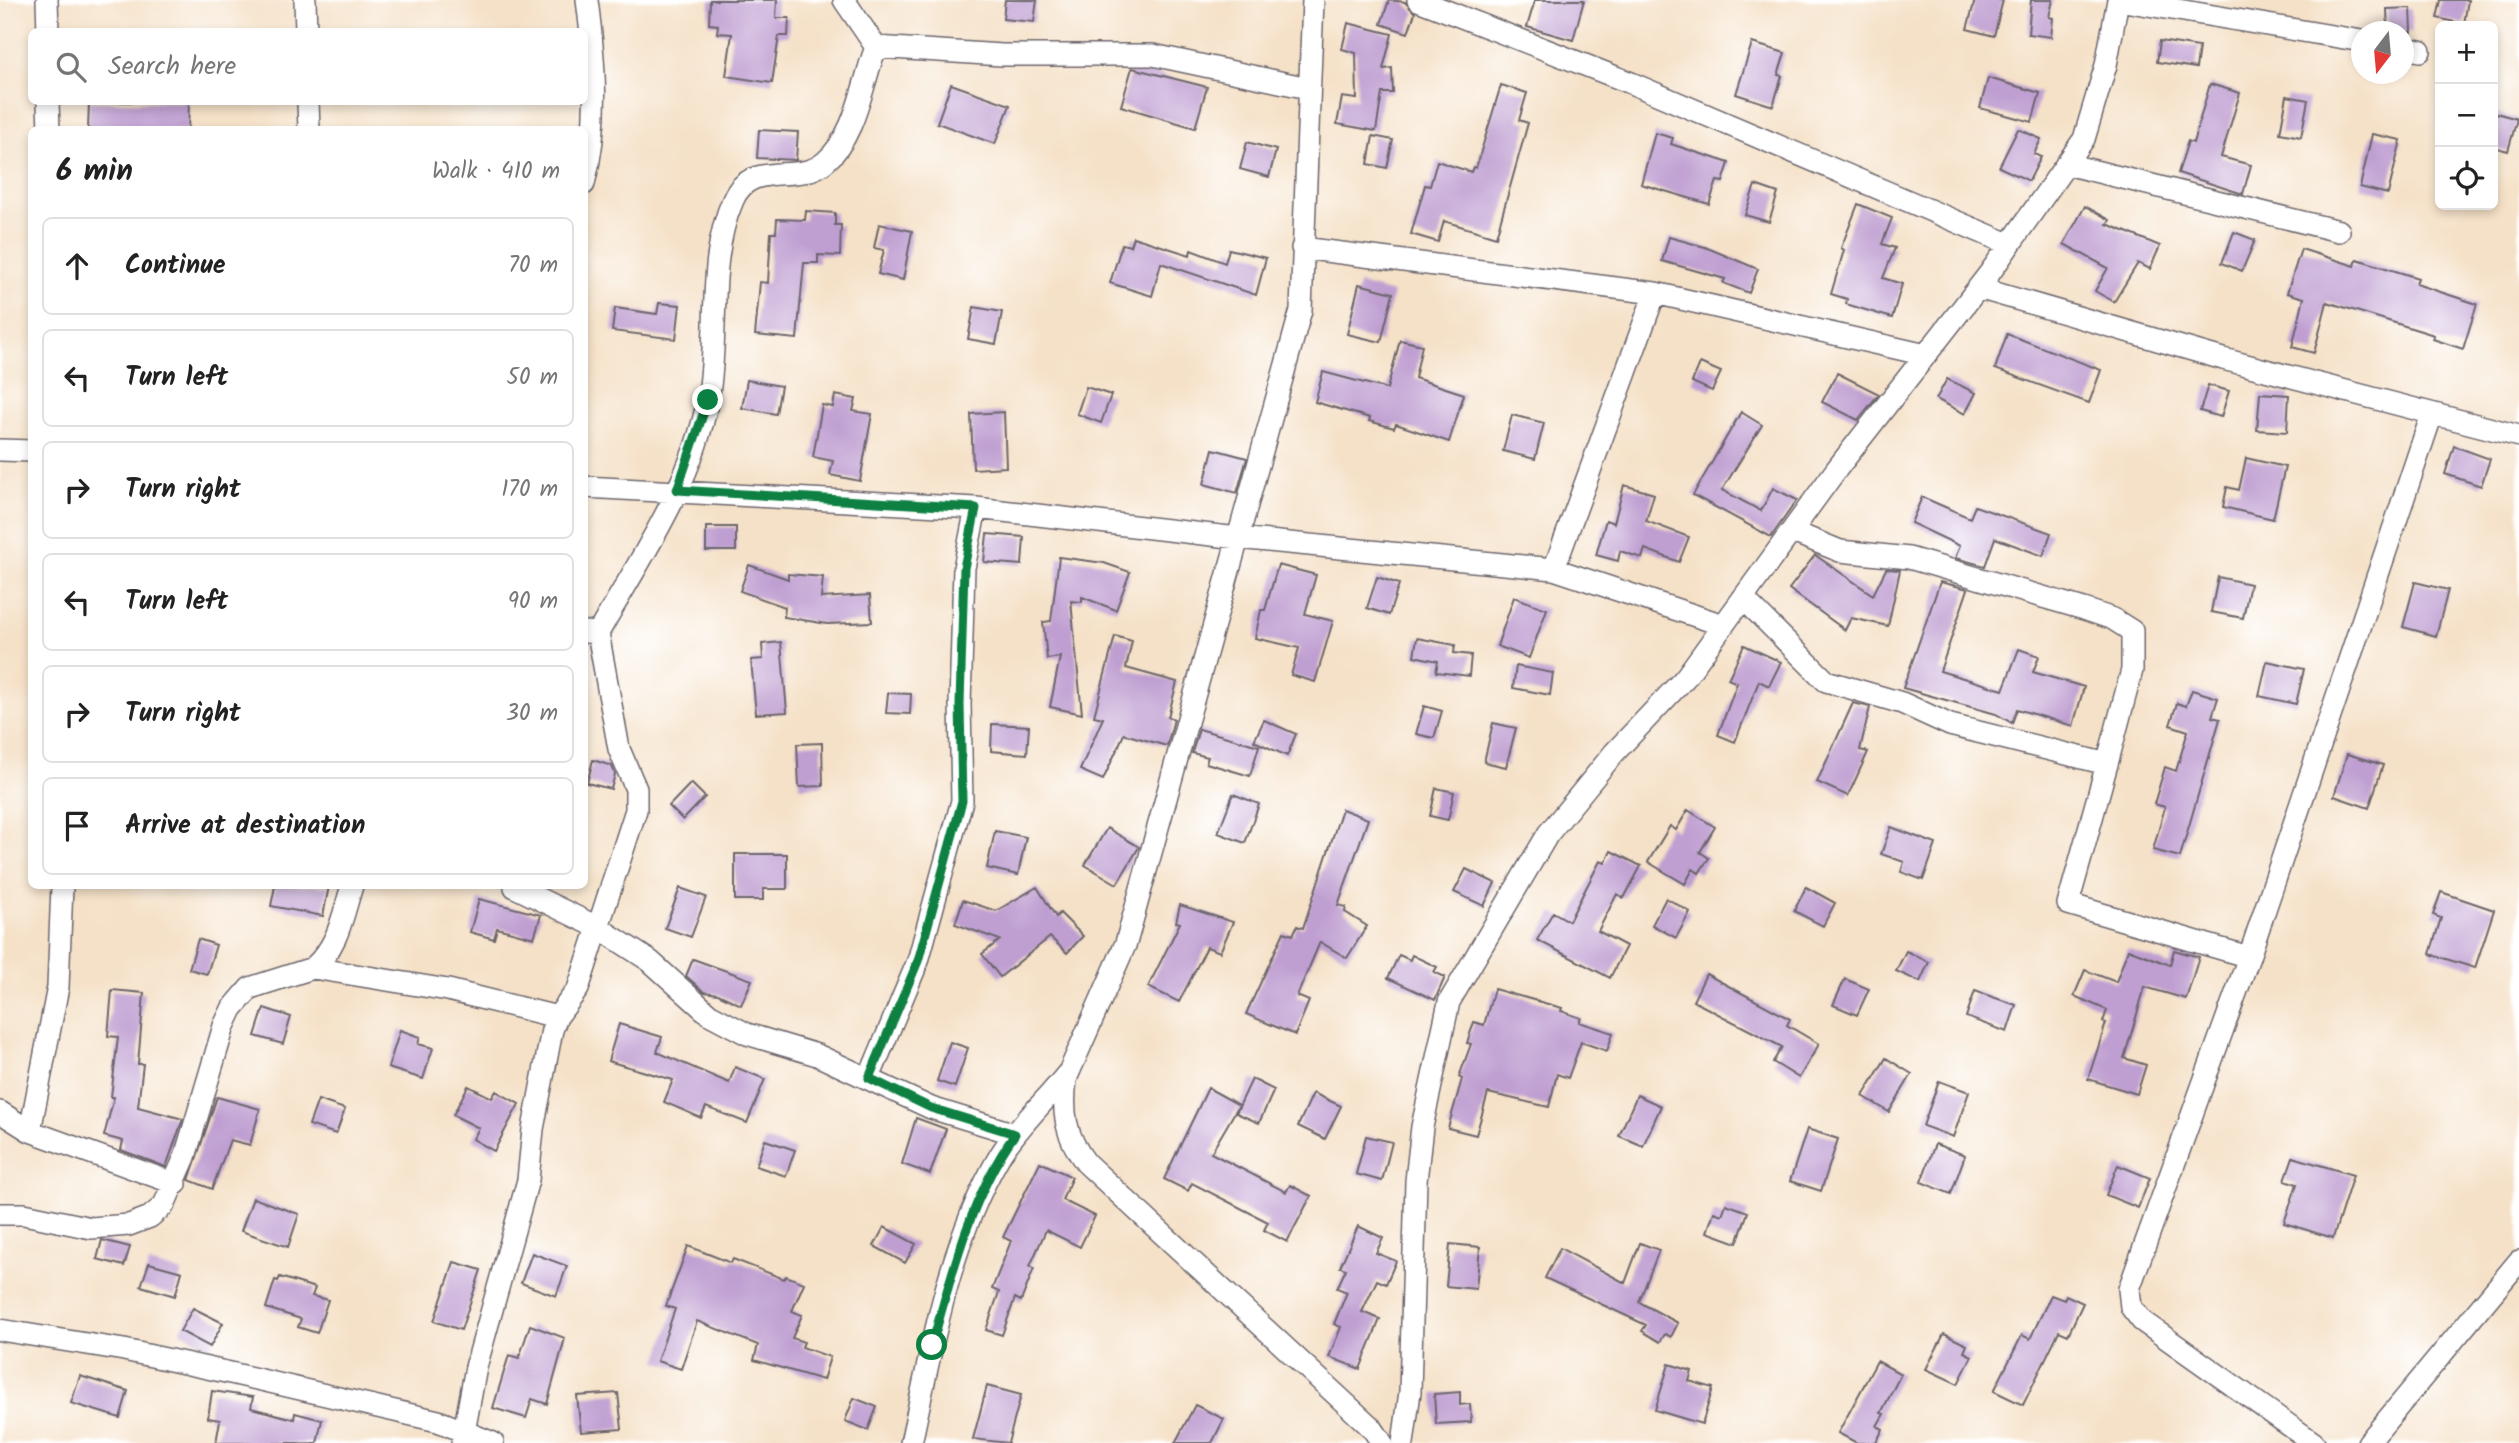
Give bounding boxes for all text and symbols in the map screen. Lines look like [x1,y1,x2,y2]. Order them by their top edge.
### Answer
north arrow [2351,21,2414,84]
map controls [2435,21,2498,210]
button: + [2435,21,2498,84]
search box [28,28,588,105]
text: Search here [108,46,236,88]
icon: search [52,48,90,86]
button: − [2435,84,2498,147]
button: locate [2435,147,2498,210]
text: 6 min [56,148,133,196]
text: Walk · 410 m [432,154,560,190]
text: Continue [125,245,226,287]
icon: ahead [58,247,96,285]
text: 70 m [508,248,558,284]
text: Turn left [125,357,228,399]
icon: left [58,359,96,397]
text: 50 m [507,360,558,396]
route end [692,384,723,415]
text: Turn right [125,469,241,511]
icon: right [58,471,96,509]
text: 170 m [501,472,558,508]
text: Turn left [125,581,228,623]
icon: left [58,583,96,621]
text: 90 m [508,584,558,620]
text: Turn right [125,693,241,735]
icon: right [58,695,96,733]
text: 30 m [506,696,558,732]
text: Arrive at destination [125,805,365,847]
icon: arrive [58,807,96,845]
route start [916,1329,947,1360]

